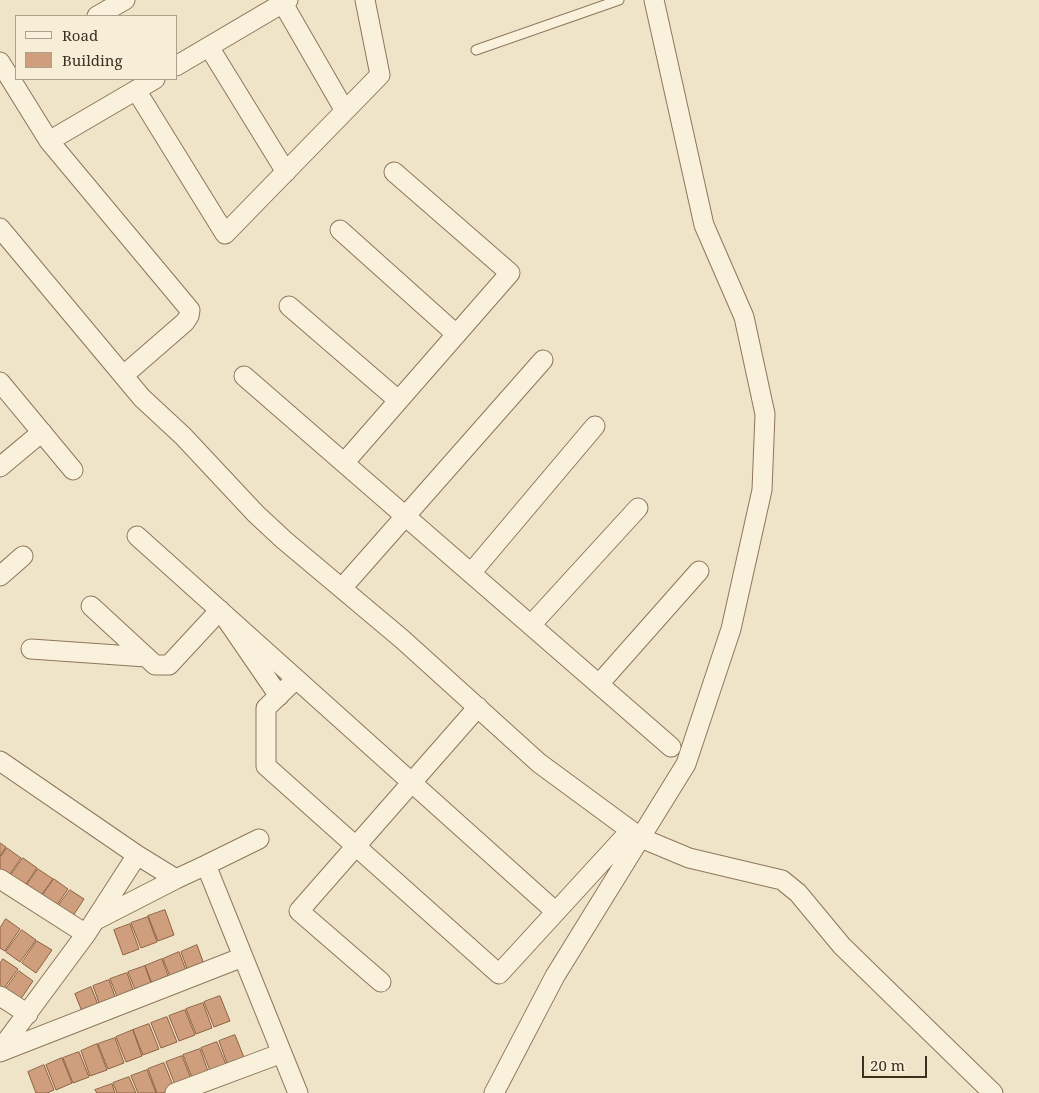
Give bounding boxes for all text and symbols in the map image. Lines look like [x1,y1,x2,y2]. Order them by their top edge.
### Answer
legend [15,15,178,80]
text: Road [62,25,98,45]
text: Building [62,50,123,70]
scale bar [864,1046,929,1078]
text: 20 m [870,1055,905,1075]

